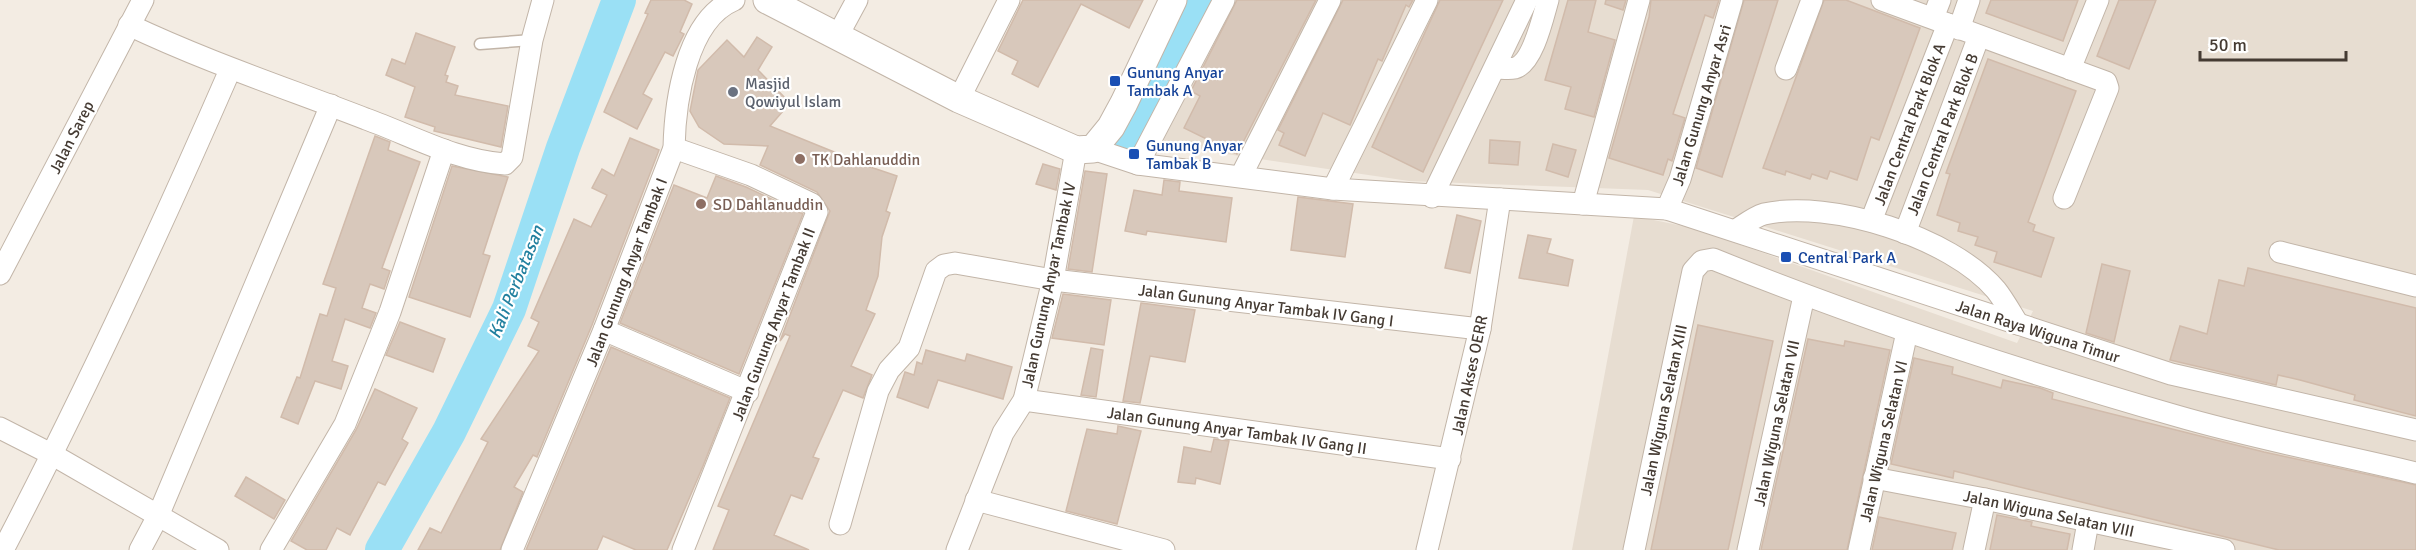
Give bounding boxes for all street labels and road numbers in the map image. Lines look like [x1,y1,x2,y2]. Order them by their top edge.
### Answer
street label: Jalan Gunung Anyar Asri [1668,22,1736,188]
street label: Jalan Central Park Blok A [1870,40,1950,208]
street label: Jalan Central Park Blok B [1903,51,1983,218]
street label: Jalan Sarep [45,98,99,177]
street label: Jalan Gunung Anyar Tambak I [582,175,672,370]
street label: Jalan Gunung Anyar Tambak IV [1017,181,1081,390]
street label: Jalan Gunung Anyar Tambak II [728,225,820,424]
street label: Jalan Gunung Anyar Tambak IV Gang I [1137,280,1395,332]
street label: Jalan Raya Wiguna Timur [1953,296,2122,368]
street label: Jalan Akses OERR [1448,313,1493,437]
street label: Jalan Wiguna Selatan XIII [1636,323,1692,498]
street label: Jalan Wiguna Selatan VII [1750,338,1804,508]
street label: Jalan Wiguna Selatan VI [1856,359,1912,524]
street label: Jalan Gunung Anyar Tambak IV Gang II [1106,403,1368,459]
street label: Jalan Wiguna Selatan VIII [1961,486,2136,542]

